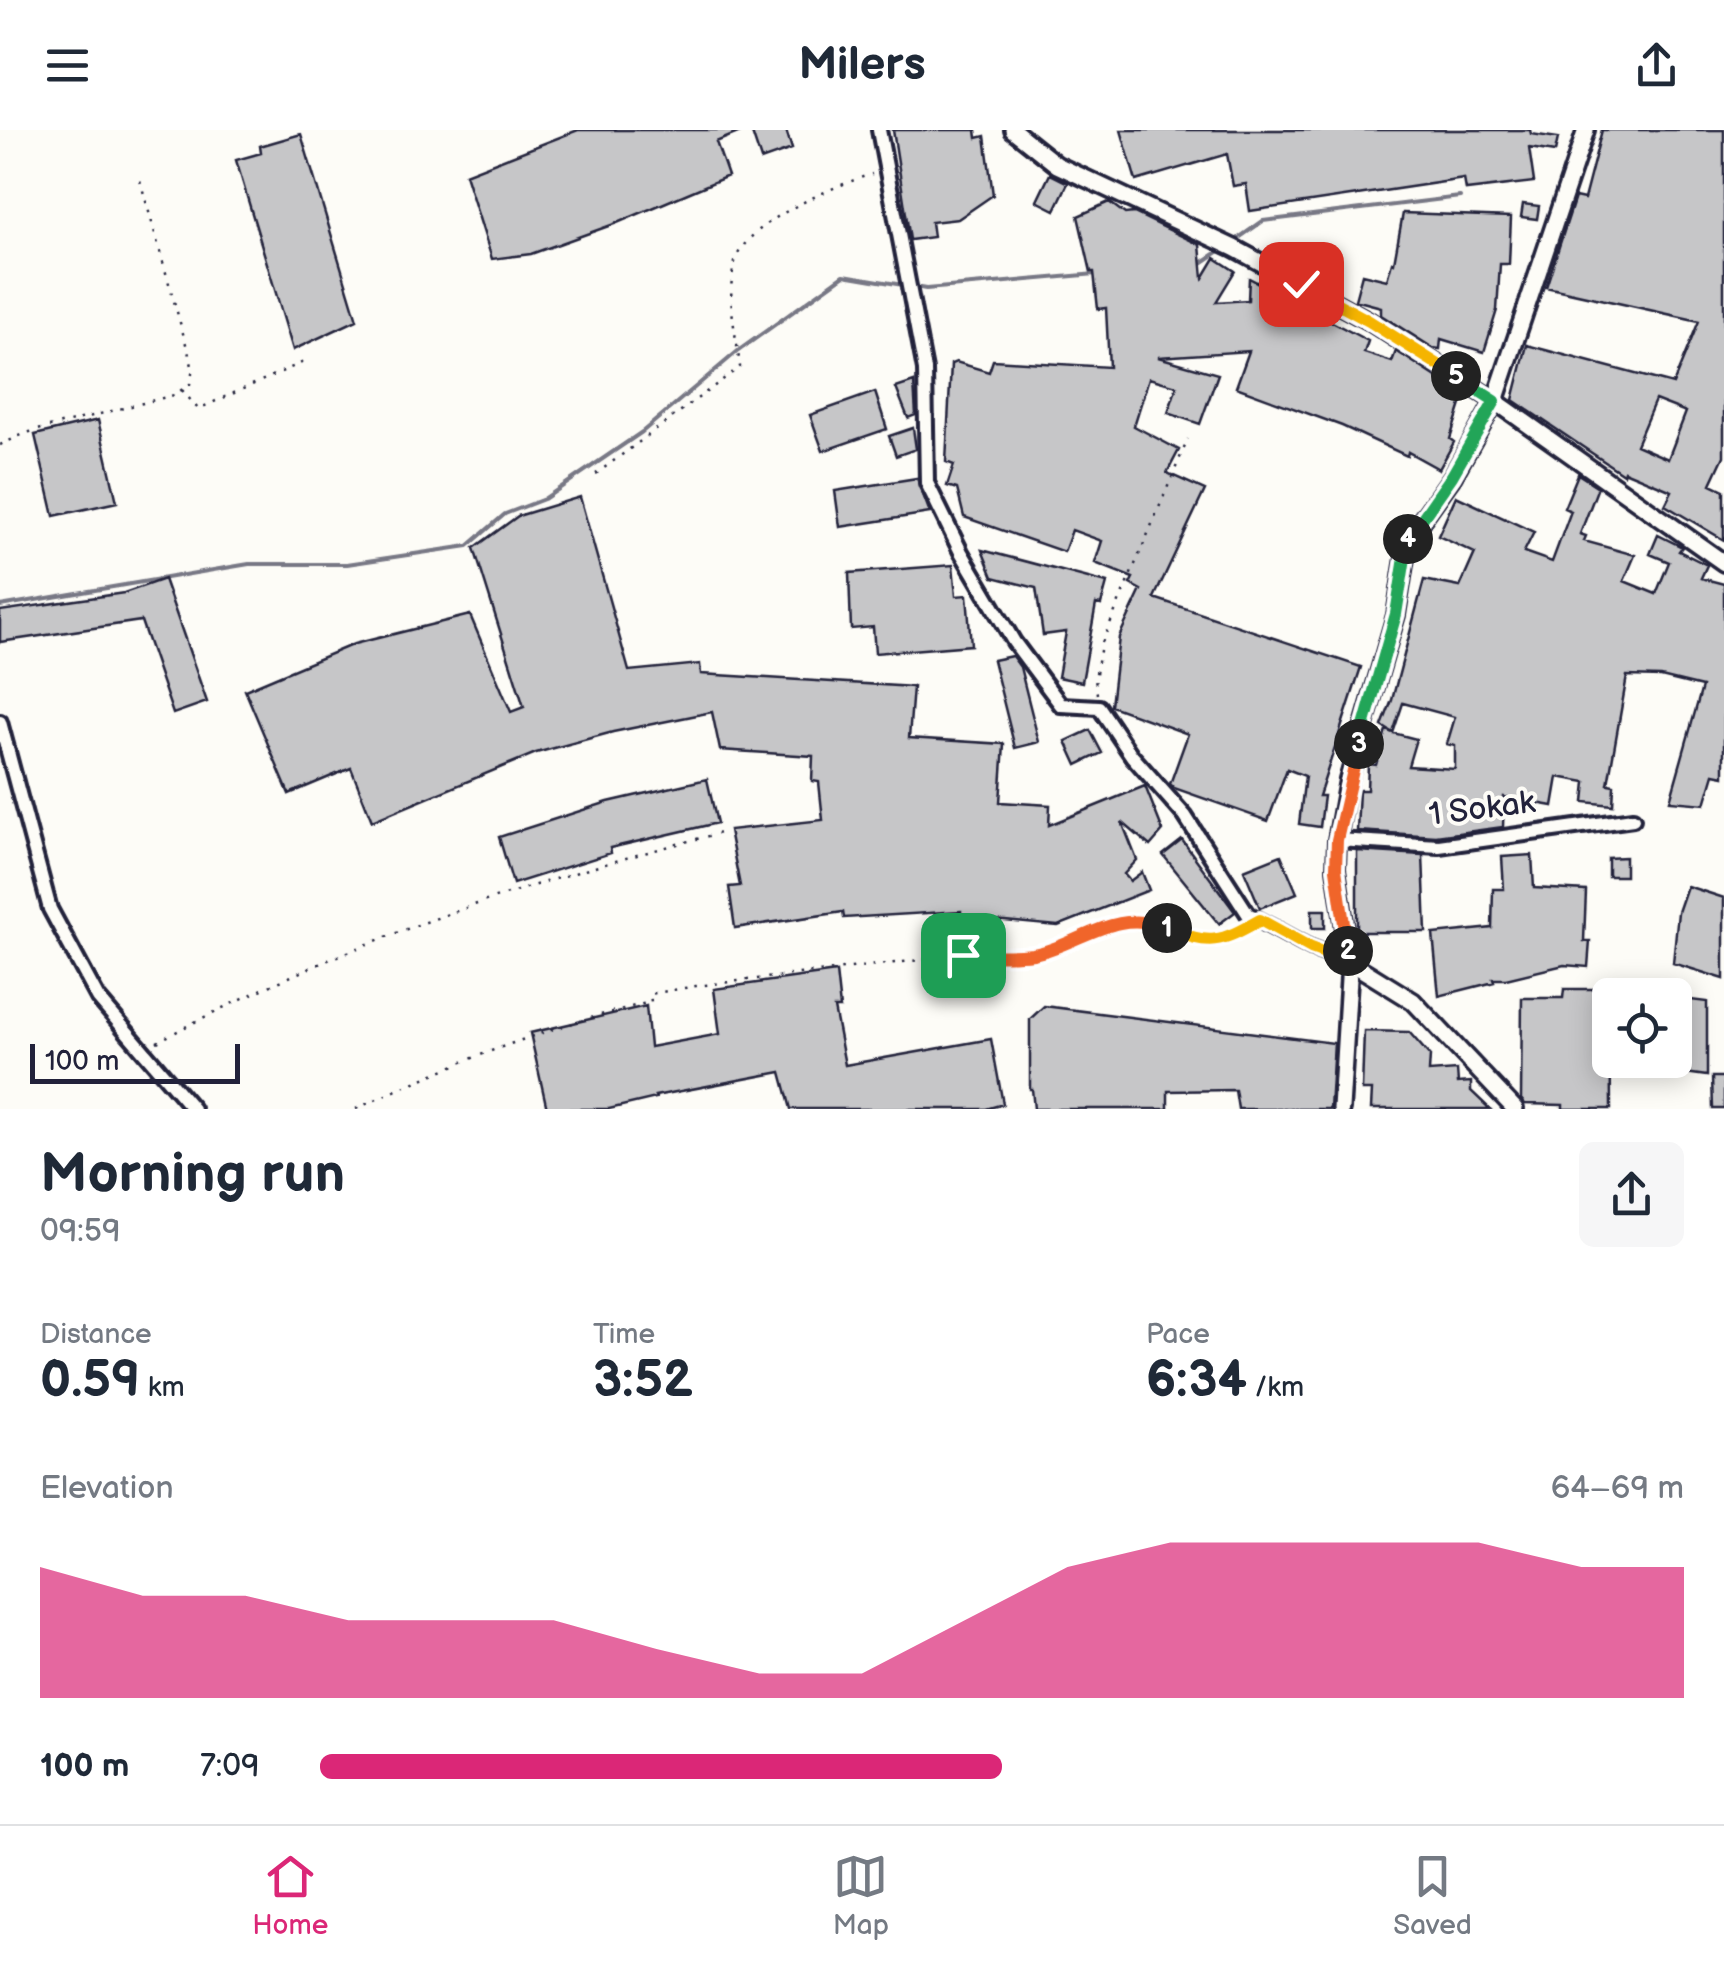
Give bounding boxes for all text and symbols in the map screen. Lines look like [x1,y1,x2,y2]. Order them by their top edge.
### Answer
icon: menu [40,38,95,93]
text: Milers [798,38,926,93]
icon: share [1629,38,1684,93]
pin [1259,242,1344,327]
icon: check [1274,257,1329,312]
pin: 5 [1431,351,1481,401]
text: 5 [1448,359,1464,392]
pin: 4 [1383,514,1433,564]
text: 4 [1400,522,1416,555]
pin: 3 [1334,719,1384,769]
text: 3 [1351,727,1367,760]
street label: 1 Sokak [1427,783,1538,835]
pin: 1 [1142,903,1192,953]
text: 1 [1161,911,1173,944]
pin [921,913,1006,998]
pin: 2 [1323,926,1373,976]
icon: arrive [936,928,991,983]
text: 2 [1340,934,1356,967]
map controls [1592,978,1692,1078]
button: locate [1592,978,1692,1078]
scale bar [30,1039,240,1084]
text: 100 m [45,1045,119,1078]
text: Morning run [40,1141,345,1208]
button: share [1579,1142,1684,1247]
text: 09:59 [40,1212,121,1251]
text: Distance [40,1318,152,1351]
text: Time [593,1318,655,1351]
text: Pace [1146,1318,1210,1351]
text: 0.59 [40,1351,140,1411]
text: 3:52 [593,1351,693,1411]
text: 6:34 [1146,1351,1247,1411]
text: km [140,1371,185,1404]
text: /km [1247,1371,1304,1404]
text: Elevation [40,1469,173,1508]
text: 64–69 m [1551,1469,1684,1508]
text: 100 m [40,1747,129,1786]
text: 7:09 [200,1747,260,1786]
tab: Home [252,1849,328,1942]
tab: Map [833,1849,889,1942]
tab: Saved [1393,1849,1472,1942]

